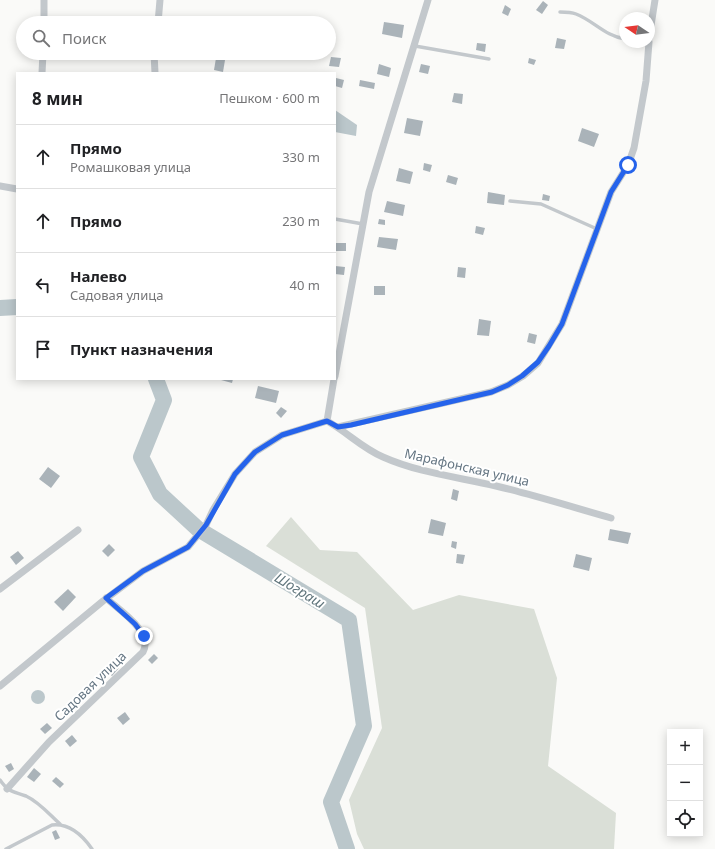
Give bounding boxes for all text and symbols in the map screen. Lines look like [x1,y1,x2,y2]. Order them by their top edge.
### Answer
north arrow [619,12,655,48]
search box [16,16,336,60]
icon: search [30,27,52,49]
text: Поиск [62,28,107,48]
text: 8 мин [32,87,83,110]
text: Пешком · 600 m [219,89,320,107]
text: Прямо [70,138,122,158]
icon: ahead [32,146,54,168]
text: 330 m [282,148,320,166]
route start [619,156,637,174]
text: Ромашковая улица [70,158,191,176]
icon: ahead [32,210,54,232]
text: Прямо [70,211,122,231]
text: 230 m [282,212,320,230]
text: Налево [70,266,127,286]
icon: left [32,274,54,296]
text: 40 m [290,276,320,294]
text: Садовая улица [70,286,163,304]
icon: arrive [32,338,54,360]
text: Пункт назначения [70,339,213,359]
street label: Марафонская улица [403,444,531,490]
water label: Шограш [271,568,329,612]
route end [135,627,153,645]
street label: Садовая улица [50,647,130,725]
map controls [667,729,703,837]
button: + [667,729,703,765]
button: − [667,765,703,801]
button: locate [667,801,703,837]

